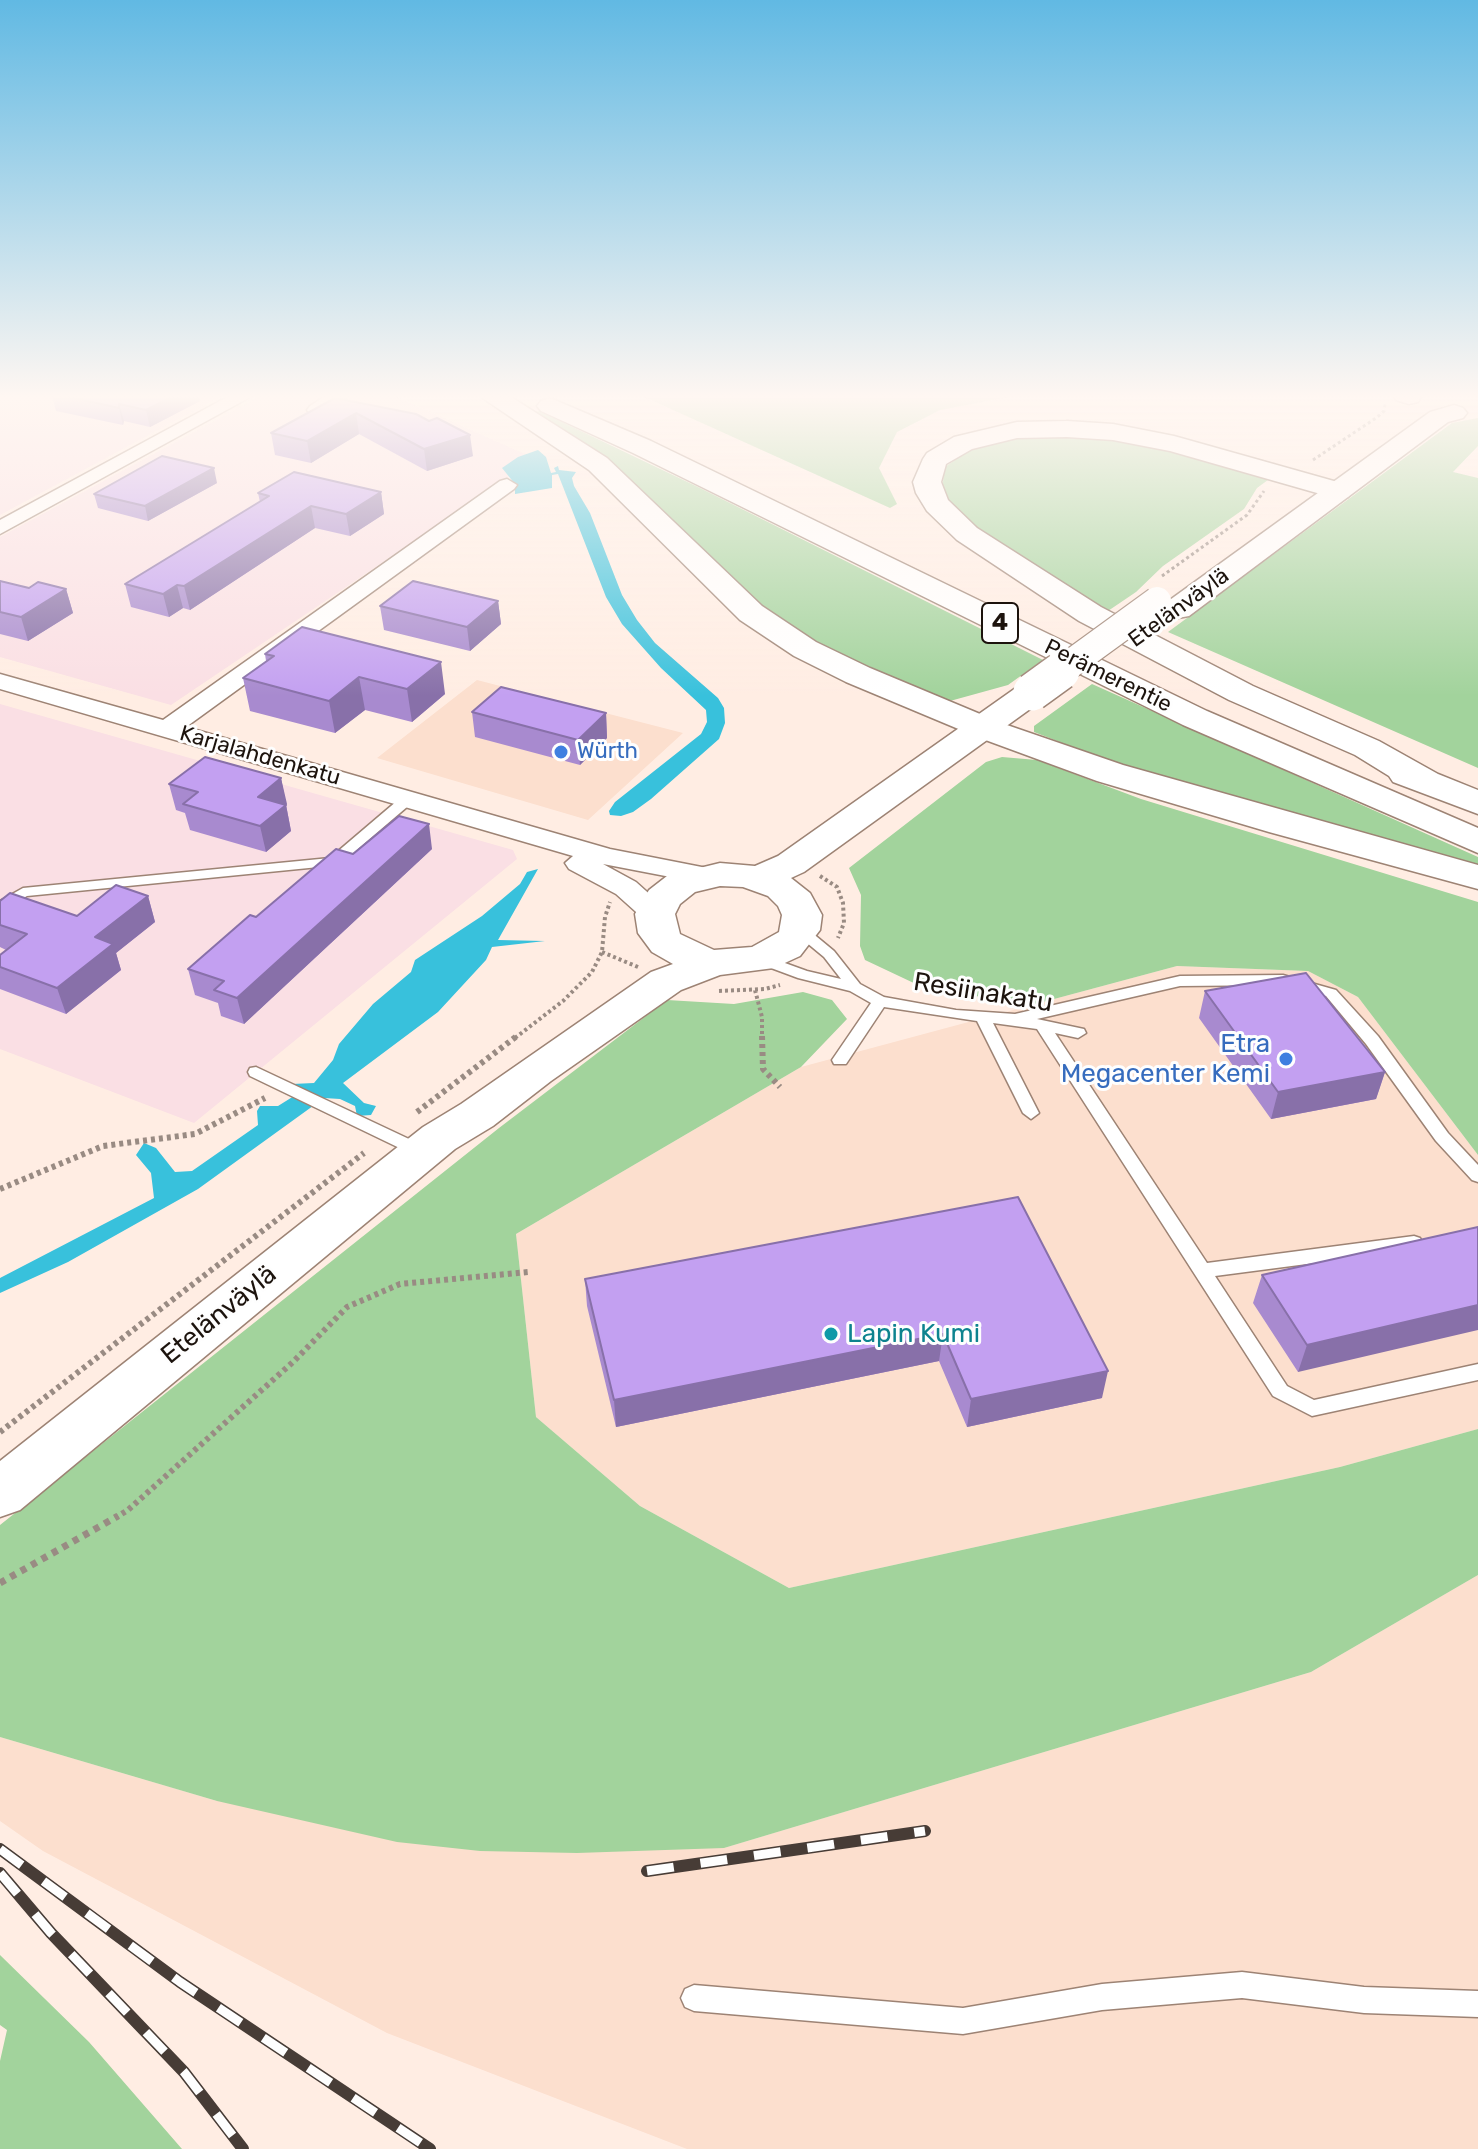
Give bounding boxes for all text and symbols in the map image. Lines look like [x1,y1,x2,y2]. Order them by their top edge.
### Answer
street label: Etelänväylä [1124,563,1234,653]
road number: 4 [982,603,1018,643]
street label: Perämerentie [1040,634,1176,718]
street label: Karjalahdenkatu [177,720,343,792]
place label: Würth [577,739,638,765]
marker: Würth [552,743,570,761]
street label: Resiinakatu [911,967,1055,1019]
place label: Etra Megacenter Kemi [1061,1028,1270,1090]
marker: Etra Megacenter Kemi [1277,1050,1295,1068]
street label: Etelänväylä [155,1259,283,1371]
place label: Lapin Kumi [847,1318,980,1350]
marker: Lapin Kumi [822,1325,840,1343]

